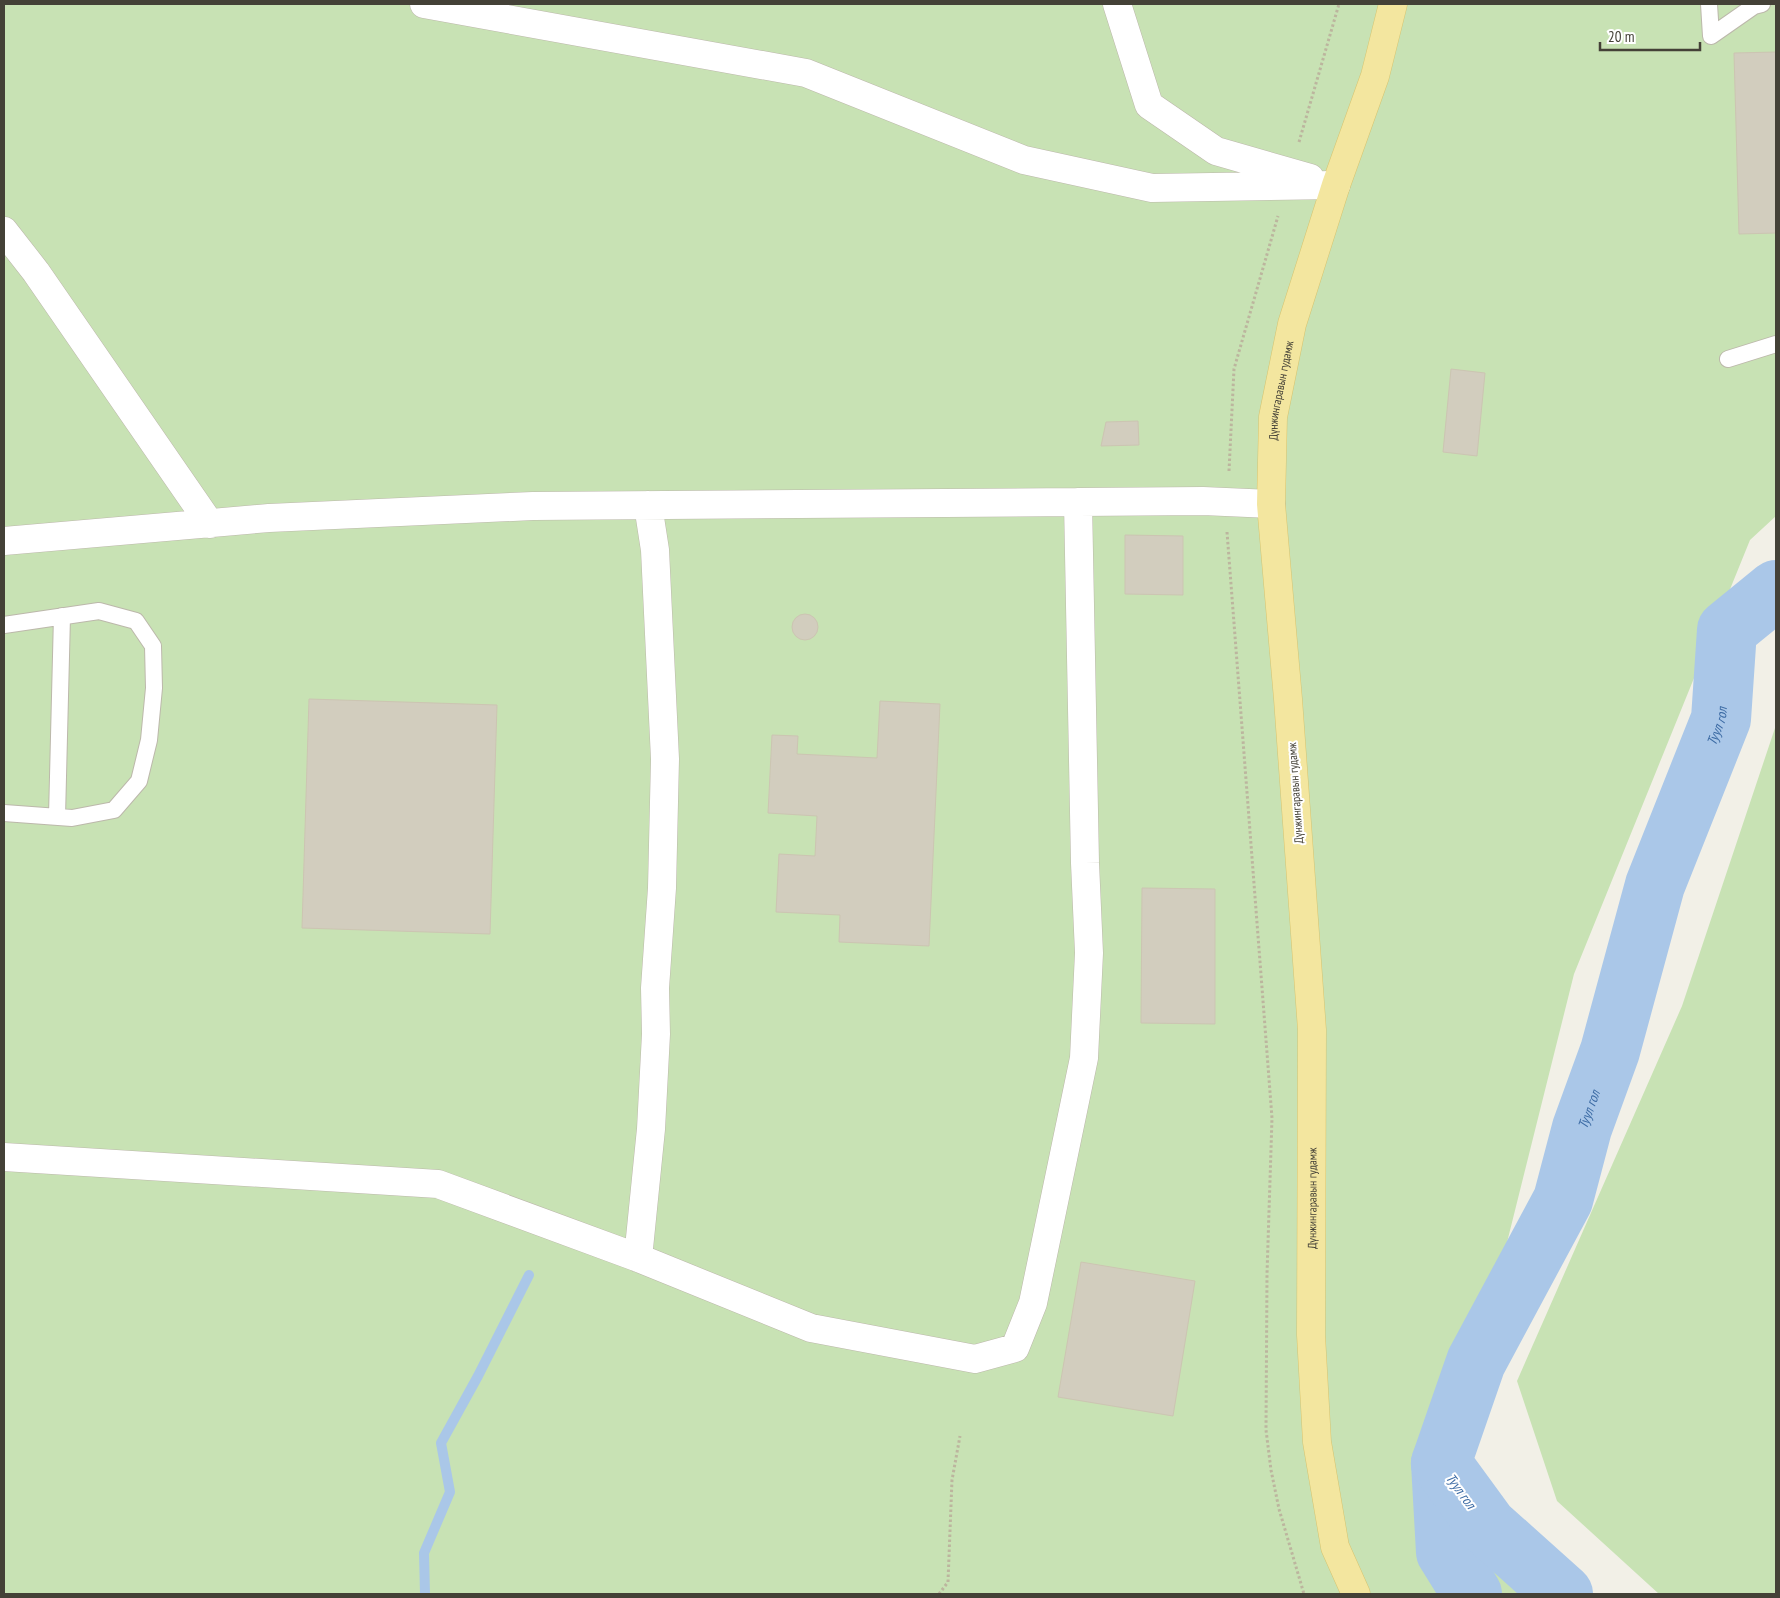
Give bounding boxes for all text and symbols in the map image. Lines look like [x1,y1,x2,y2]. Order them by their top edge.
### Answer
scale bar [1600,20,1700,52]
text: 20 m [1608,27,1634,46]
street label: Дүнжингаравын гудамж [1265,339,1296,441]
water label: Туул гол [1702,705,1731,748]
street label: Дүнжингаравын гудамж [1284,741,1306,844]
water label: Туул гол [1574,1086,1604,1131]
street label: Дүнжингаравын гудамж [1304,1147,1319,1249]
water label: Туул гол [1442,1470,1481,1513]

